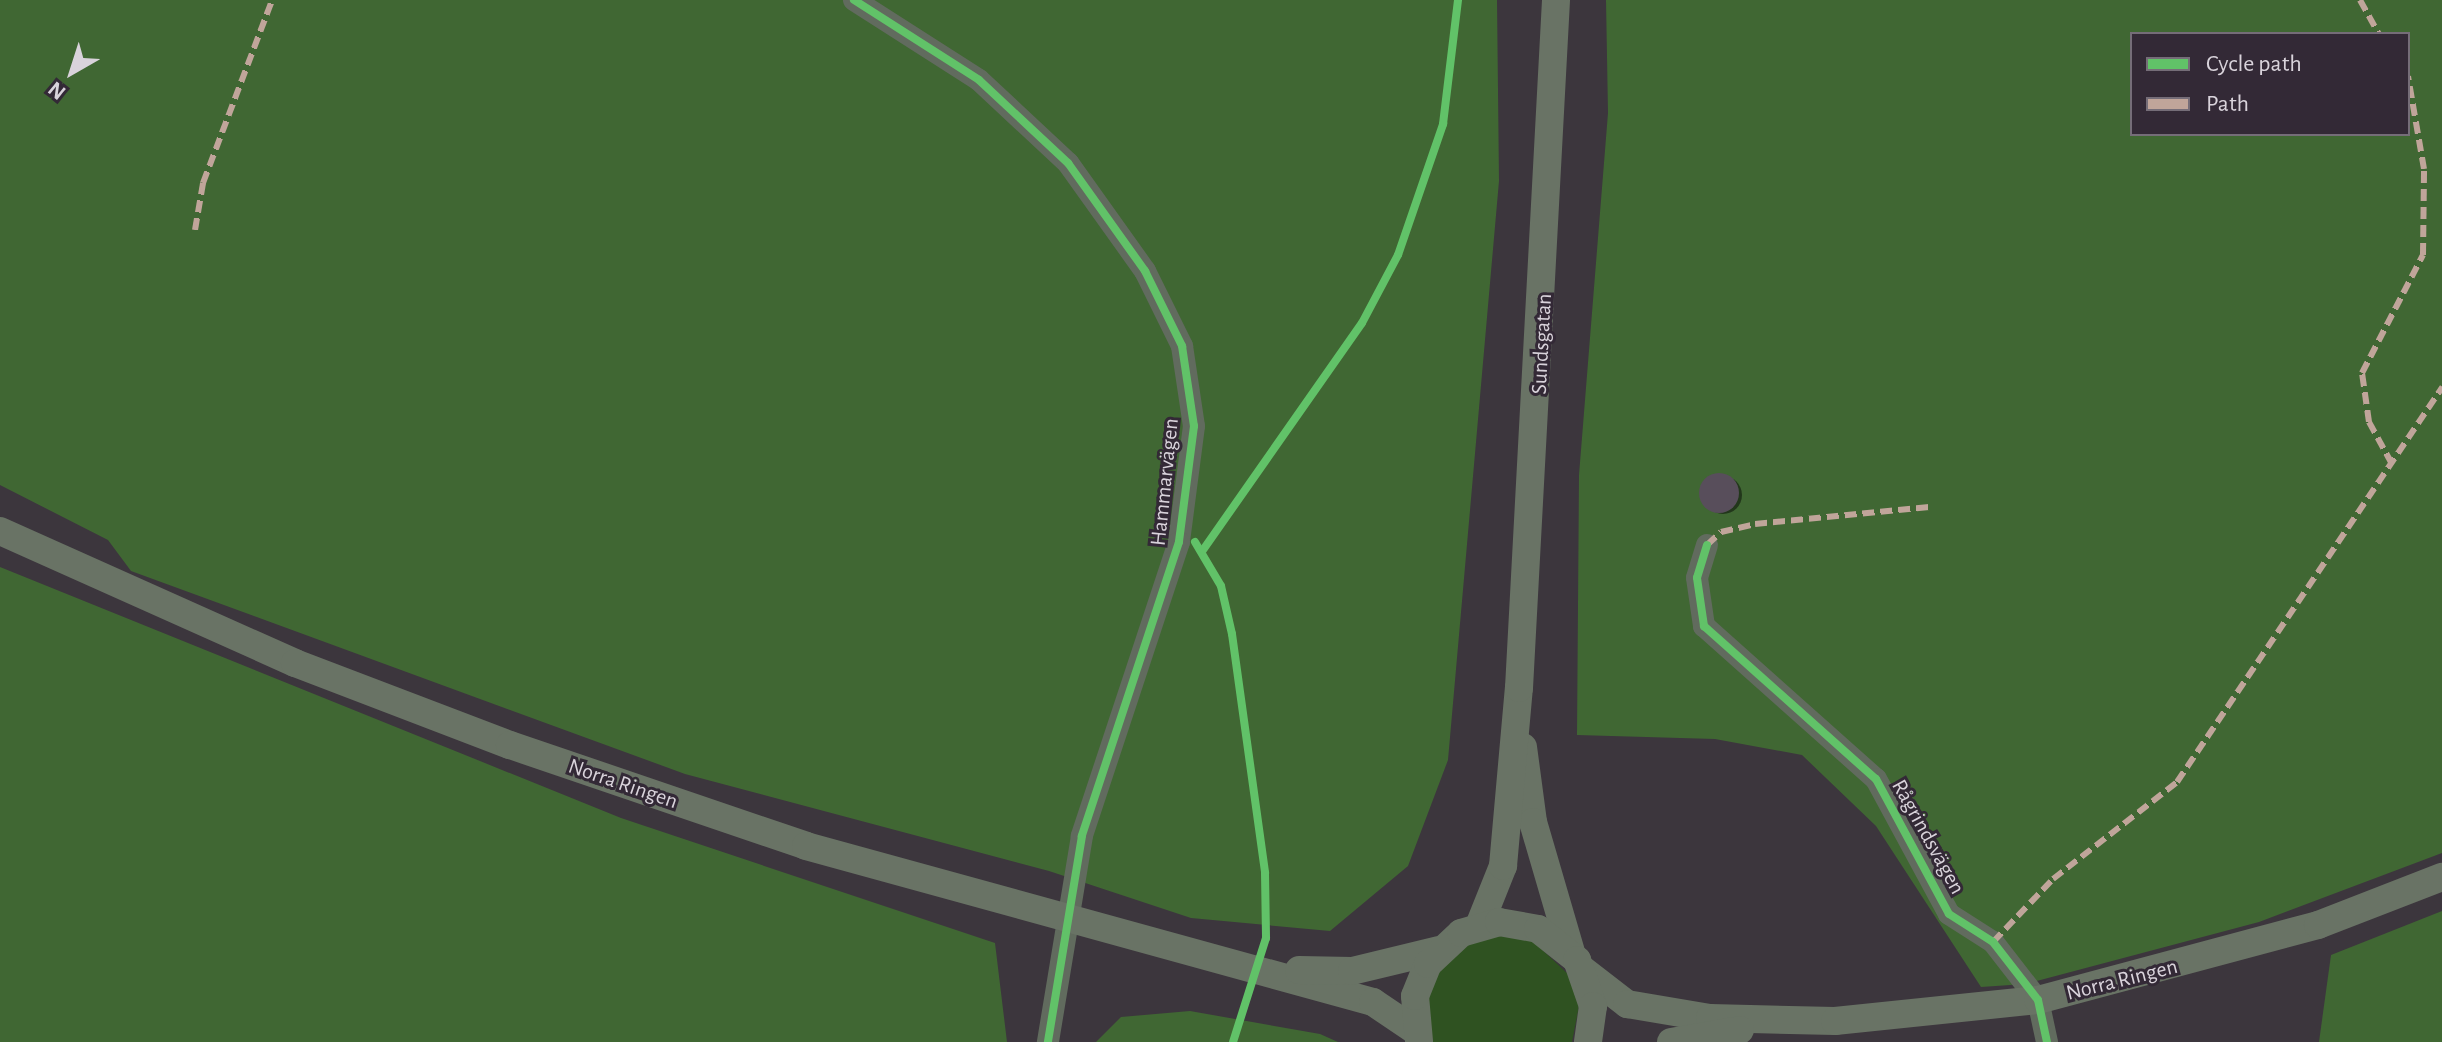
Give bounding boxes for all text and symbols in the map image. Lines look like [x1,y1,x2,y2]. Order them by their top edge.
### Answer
north arrow [32,32,112,112]
legend [2130,32,2410,136]
text: Cycle path [2206,52,2302,76]
text: N [44,77,70,104]
text: Path [2206,92,2249,116]
street label: Sundsgatan [1526,293,1558,395]
street label: Hammarvägen [1145,417,1185,547]
street label: Norra Ringen [565,753,681,815]
street label: Rågrindsvägen [1886,775,1970,899]
street label: Norra Ringen [2063,953,2181,1007]

